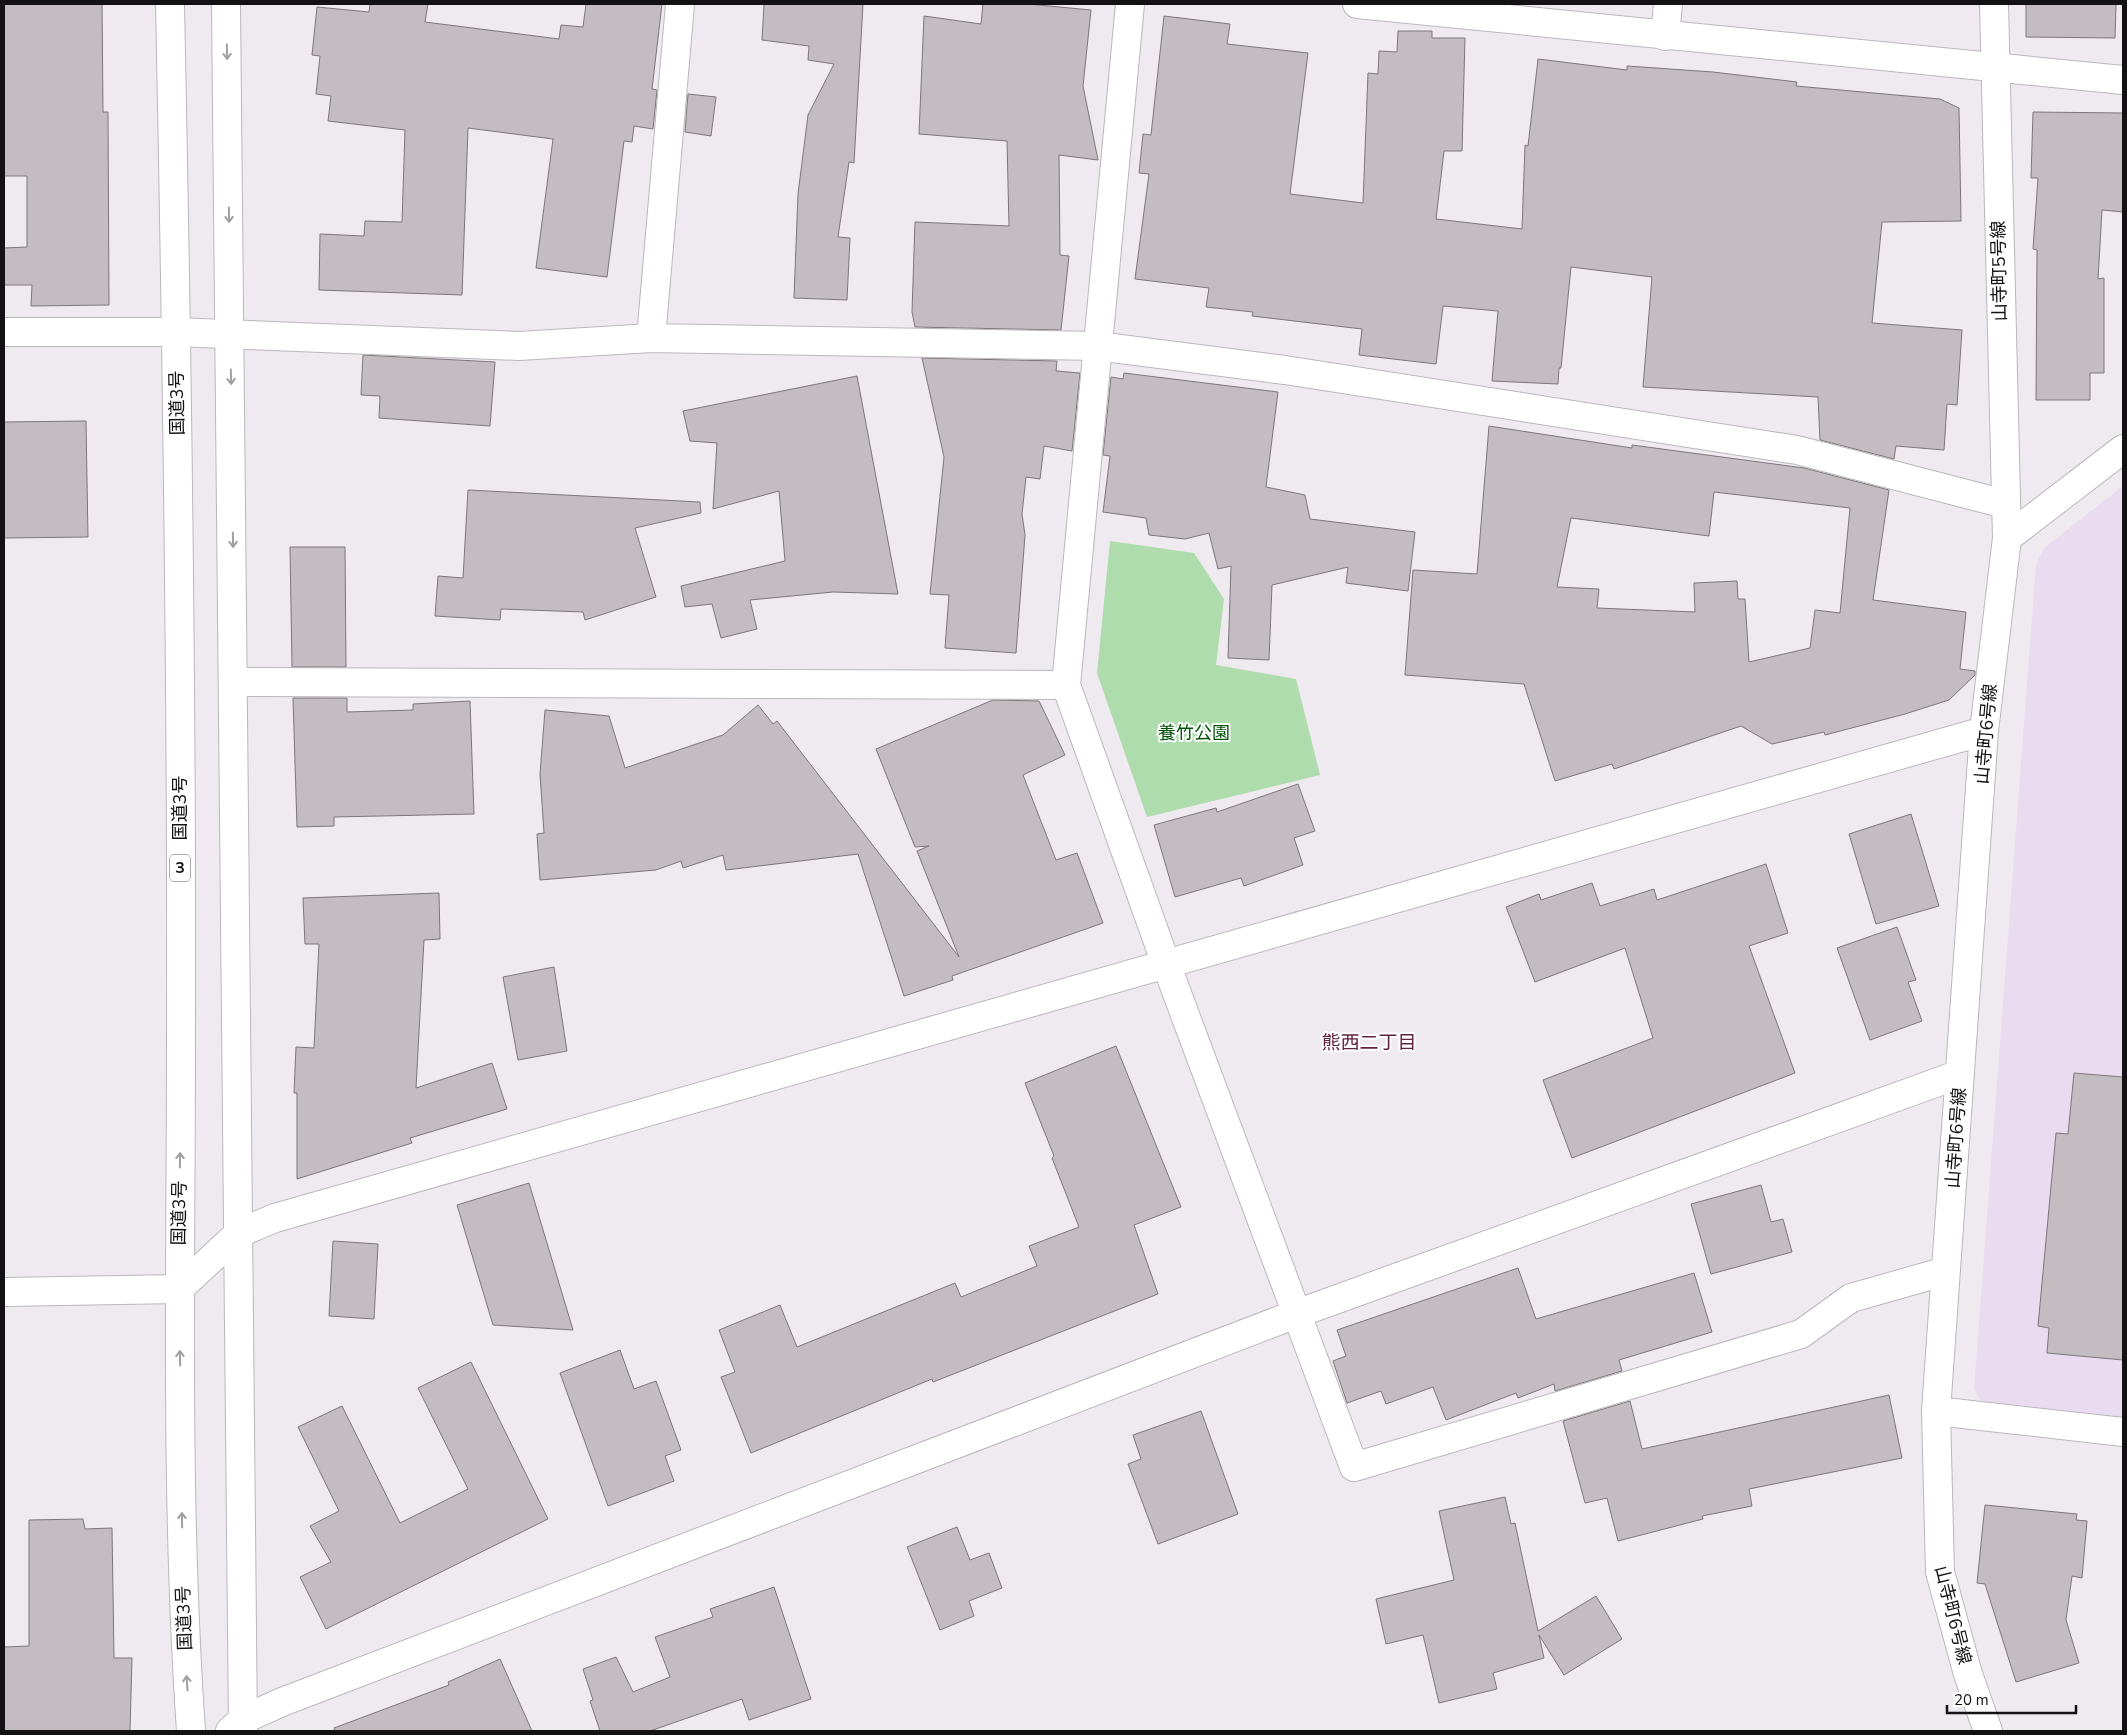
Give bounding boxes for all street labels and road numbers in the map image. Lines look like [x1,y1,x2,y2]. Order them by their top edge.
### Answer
street label: 山寺町5号線 [1986,220,2012,322]
street label: 国道3号 [164,370,190,436]
street label: 山寺町6号線 [1970,683,2002,785]
street label: 国道3号 [168,776,192,840]
road number: 3 [170,854,190,881]
street label: 山寺町6号線 [1941,1087,1971,1189]
street label: 国道3号 [166,1180,192,1246]
street label: 山寺町6号線 [1929,1563,1977,1667]
street label: 国道3号 [171,1585,197,1651]

